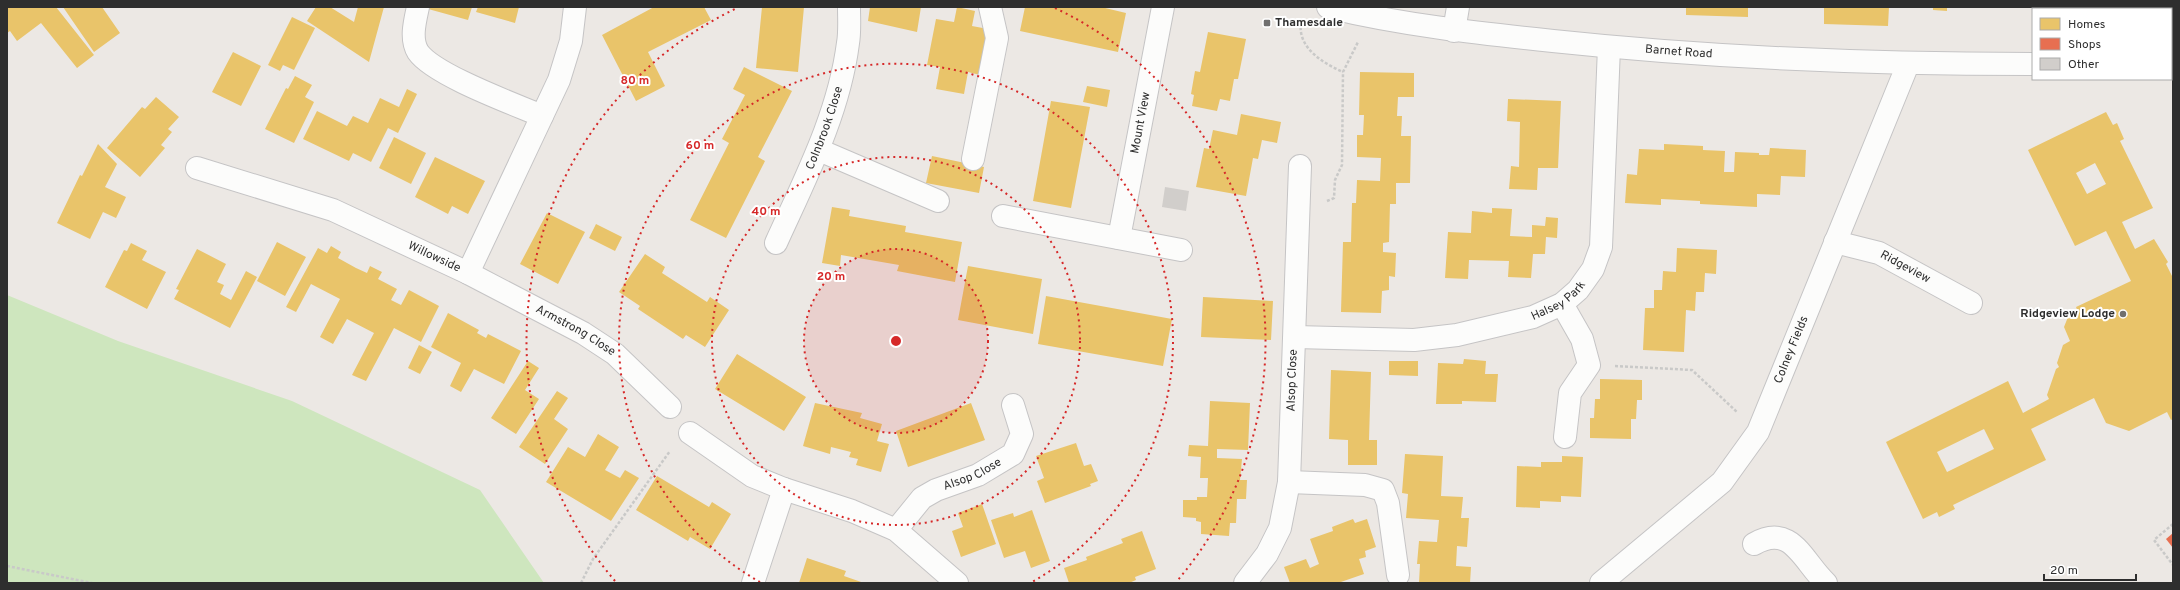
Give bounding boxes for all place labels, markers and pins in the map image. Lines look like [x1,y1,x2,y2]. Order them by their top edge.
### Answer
place label: Thamesdale [1275,15,1343,31]
marker: Thamesdale [1262,18,1272,28]
place label: Ridgeview Lodge [2020,306,2115,322]
marker: Ridgeview Lodge [2118,309,2128,319]
centre of rings [889,334,903,348]

